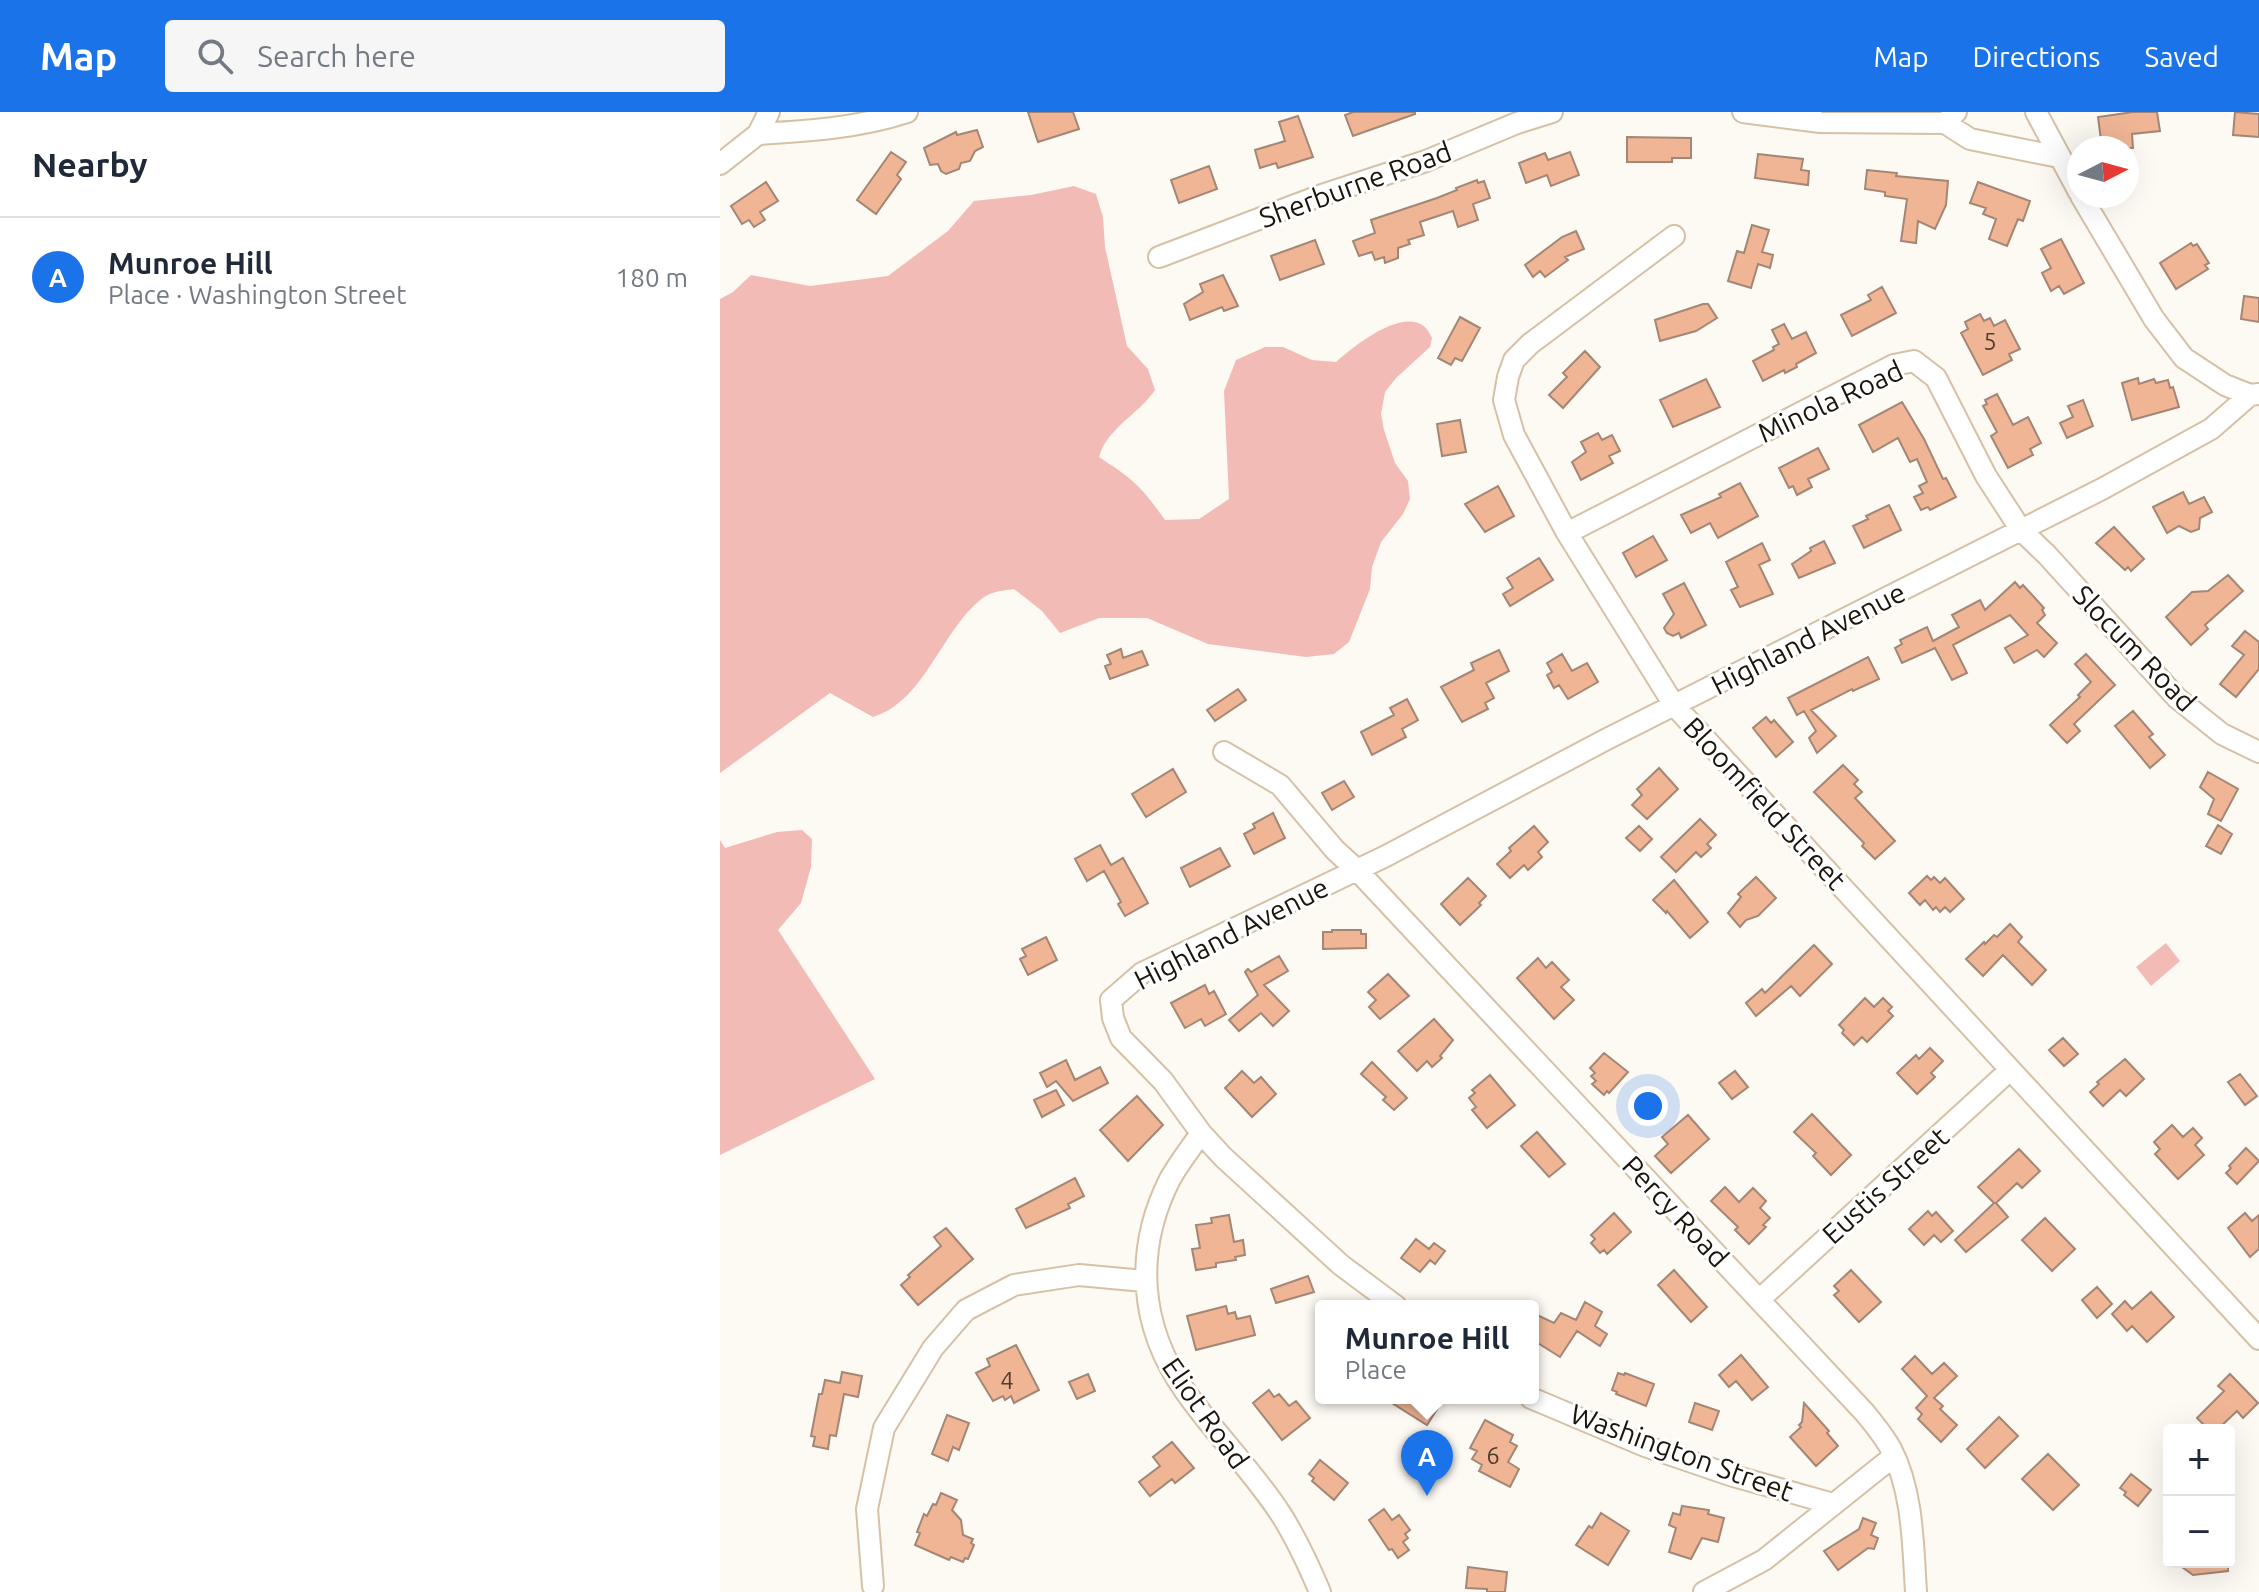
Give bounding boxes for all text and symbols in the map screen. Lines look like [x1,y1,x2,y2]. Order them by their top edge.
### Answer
search box [165,20,725,92]
icon: search [193,34,237,78]
text: Map [40,35,117,77]
text: Search here [257,39,416,73]
text: Map [1873,41,1929,72]
text: Directions [1973,41,2100,72]
text: Saved [2144,41,2219,72]
street label: Sherburne Road [1255,135,1455,233]
north arrow [2067,136,2139,208]
text: Nearby [32,145,147,183]
text: Munroe Hill [108,246,273,280]
text: A [49,263,67,292]
text: 180 m [616,263,688,292]
text: Place · Washington Street [108,280,406,309]
house number: 5 [1983,328,1997,355]
street label: Minola Road [1753,354,1907,448]
street label: Highland Avenue [1706,576,1910,700]
street label: Slocum Road [2067,579,2203,717]
street label: Bloomfield Street [1678,711,1852,895]
street label: Highland Avenue [1129,871,1333,995]
your location [1628,1086,1668,1126]
street label: Eustis Street [1816,1121,1954,1249]
street label: Percy Road [1617,1149,1735,1273]
popup [1315,1300,1539,1404]
text: Munroe Hill [1345,1321,1509,1355]
street label: Eliot Road [1157,1352,1255,1474]
text: Place [1345,1355,1407,1384]
house number: 4 [1000,1367,1014,1394]
street label: Washington Street [1566,1397,1798,1507]
map controls [2163,1424,2235,1568]
button: + [2163,1424,2235,1496]
pin: A [1401,1430,1453,1496]
house number: 6 [1486,1442,1500,1469]
button: − [2163,1496,2235,1568]

